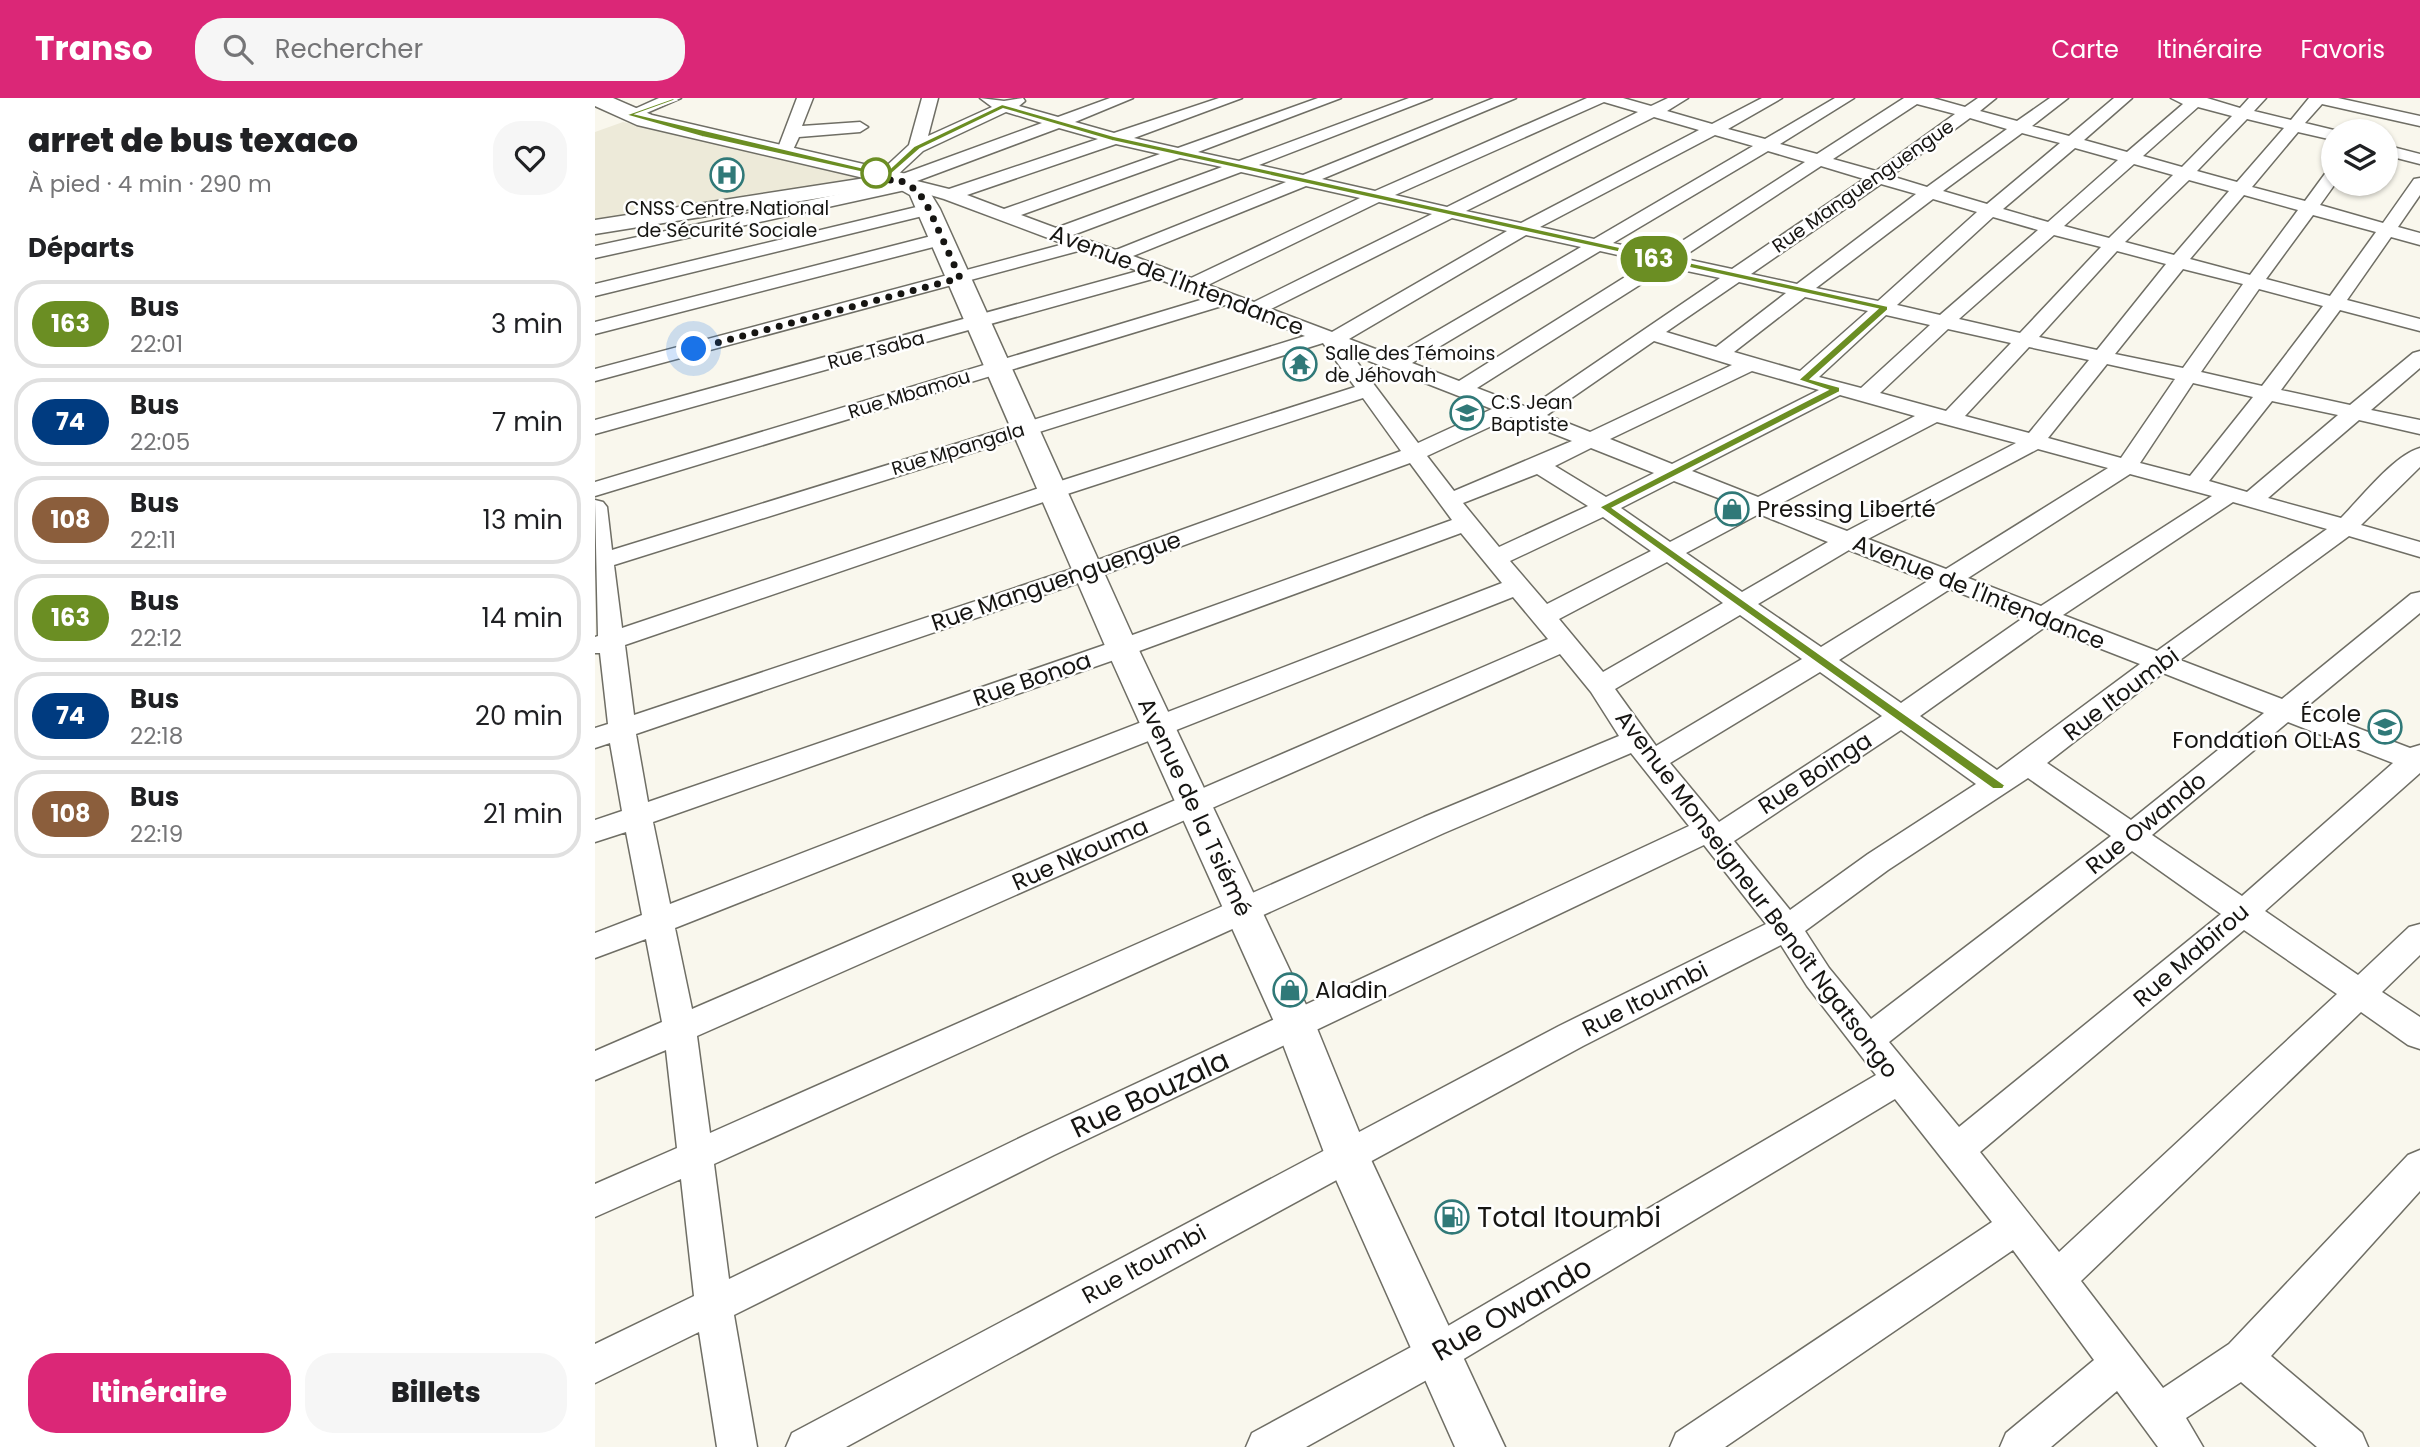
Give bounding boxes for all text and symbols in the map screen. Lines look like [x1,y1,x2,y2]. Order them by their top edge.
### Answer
search box [195,18,685,81]
text: Transo [35,25,153,72]
icon: search [219,30,257,68]
text: Rechercher [275,31,423,67]
text: Carte [2051,33,2119,66]
text: Itinéraire [2157,33,2262,66]
text: Favoris [2300,33,2385,66]
street label: Rue Manguenguengue [1767,113,1959,259]
text: arret de bus texaco [28,117,358,164]
map controls [2321,119,2398,196]
button: layers [2321,119,2398,196]
button: heart [493,121,567,195]
hospital icon: CNSS Centre National de Sécurité Sociale [708,156,746,194]
unlabelled marker [861,158,891,188]
text: À pied · 4 min · 290 m [28,168,272,200]
place label: CNSS Centre National de Sécurité Sociale [625,195,829,244]
street label: Avenue de l'Intendance [1045,217,1309,343]
text: Départs [28,230,134,266]
line badge: 163 [1614,236,1694,282]
text: 163 [1635,242,1673,275]
text: Bus [130,289,179,325]
text: 3 min [491,306,563,342]
text: 163 [51,307,90,340]
street label: Rue Tsaba [825,324,927,376]
text: 22:01 [130,328,183,360]
your location [676,331,711,366]
place label: Salle des Témoins de Jéhovah [1325,340,1495,389]
temple icon: Salle des Témoins de Jéhovah [1281,345,1319,383]
street label: Rue Mbamou [845,363,973,425]
text: Bus [130,387,179,423]
place label: C.S Jean Baptiste [1491,389,1573,438]
school or university icon: C.S Jean Baptiste [1448,394,1486,432]
text: 7 min [492,404,563,440]
text: 74 [56,405,85,438]
street label: Rue Mpangala [888,416,1028,482]
text: 22:05 [130,426,190,458]
text: Bus [130,485,179,521]
shop icon: Pressing Liberté [1713,490,1751,528]
place label: Pressing Liberté [1757,493,1936,525]
text: 13 min [483,502,563,538]
text: 108 [50,503,91,536]
street label: Rue Manguenguengue [927,523,1185,639]
text: 22:11 [130,524,176,556]
street label: Avenue de l'Intendance [1848,527,2110,657]
text: Bus [130,583,179,619]
text: 14 min [482,600,563,636]
text: 163 [51,601,90,634]
text: 22:12 [130,622,182,654]
street label: Rue Itoumbi [2056,640,2186,748]
street label: Rue Bonoa [969,644,1095,714]
text: Bus [130,681,179,717]
street label: Avenue de la Tsiémé [1130,692,1260,922]
text: 20 min [475,698,563,734]
place label: École Fondation OLLAS [2172,698,2361,756]
text: 74 [56,699,85,732]
street label: Avenue Monseigneur Benoît Ngatsongo [1608,703,1906,1085]
school or university icon: École Fondation OLLAS [2366,708,2404,746]
text: 22:18 [130,720,183,752]
street label: Rue Boinga [1752,724,1878,822]
street label: Rue Owando [2079,764,2213,882]
text: Bus [130,779,179,815]
text: 21 min [483,796,563,832]
text: 108 [50,797,91,830]
street label: Rue Nkouma [1007,810,1153,898]
text: 22:19 [130,818,183,850]
street label: Rue Mabirou [2126,896,2256,1014]
street label: Rue Itoumbi [1576,954,1714,1044]
shop icon: Aladin [1271,971,1309,1009]
place label: Aladin [1315,974,1388,1006]
street label: Rue Bouzala [1065,1040,1235,1148]
fuel station icon: Total Itoumbi [1433,1198,1471,1236]
place label: Total Itoumbi [1477,1198,1661,1237]
street label: Rue Itoumbi [1076,1217,1212,1311]
street label: Rue Owando [1425,1247,1599,1371]
button: Itinéraire [28,1353,291,1433]
button: Billets [305,1353,567,1433]

